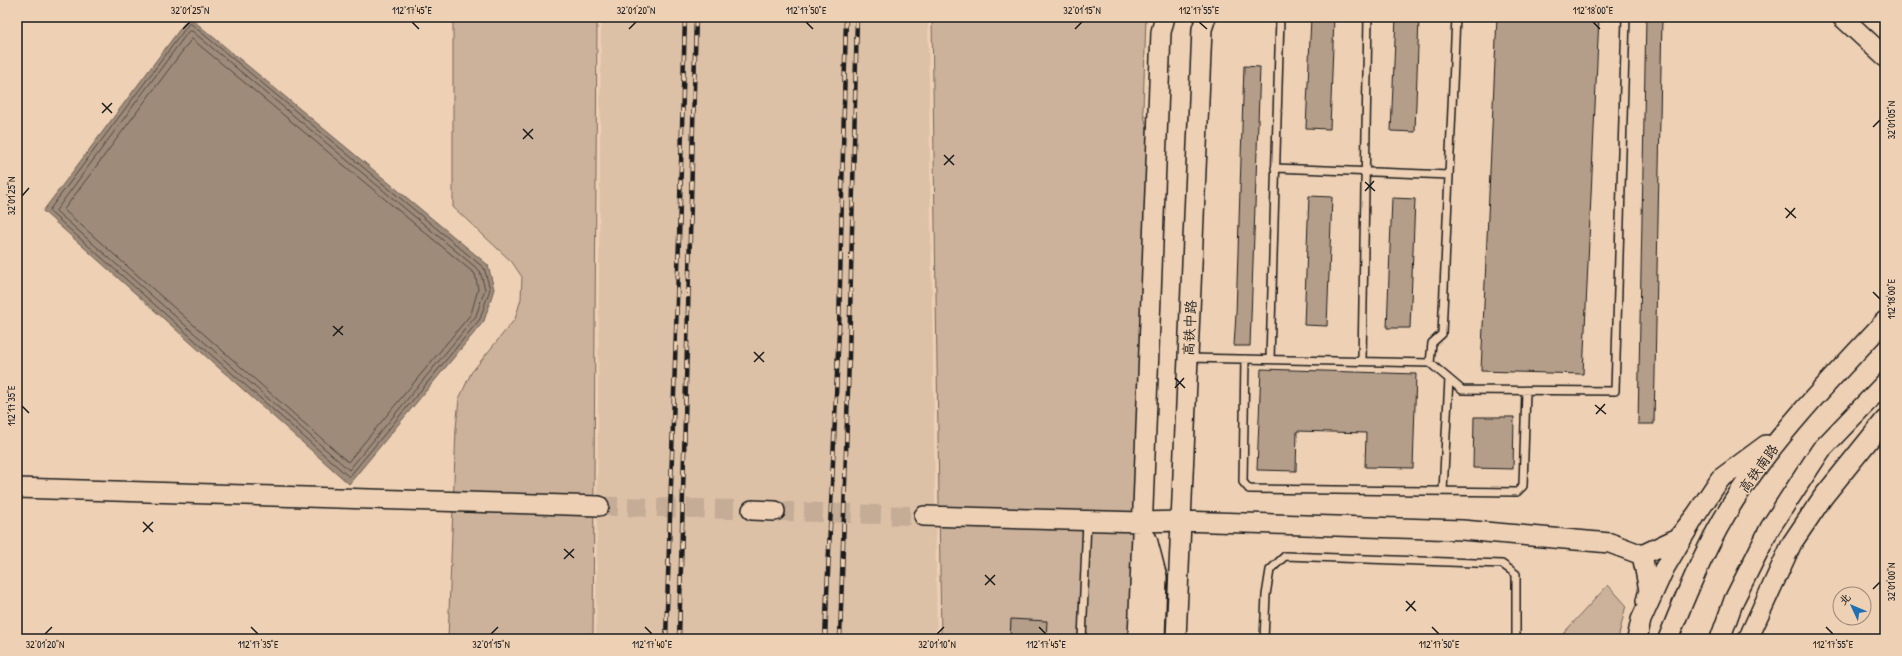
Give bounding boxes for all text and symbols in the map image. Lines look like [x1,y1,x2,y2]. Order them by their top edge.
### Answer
text: 32°01'25"N [171,4,209,17]
text: 112°17'45"E [392,4,433,17]
text: 32°01'20"N [617,4,655,17]
text: 112°17'50"E [786,4,827,17]
text: 32°01'15"N [1063,4,1101,17]
text: 112°17'55"E [1179,4,1220,17]
text: 112°18'00"E [1573,4,1614,17]
text: 32°01'05"N [1885,101,1898,139]
text: 32°01'25"N [5,177,18,215]
text: 112°18'00"E [1885,278,1898,319]
street label: 高铁中路 [1178,300,1200,356]
text: 112°17'35"E [5,385,18,426]
street label: 高铁南路 [1734,440,1782,496]
text: 32°01'00"N [1885,563,1898,601]
north arrow [1832,586,1872,626]
text: 北 [1836,590,1854,608]
text: 32°01'20"N [26,638,64,651]
text: 112°17'35"E [238,638,279,651]
text: 32°01'15"N [472,638,510,651]
text: 112°17'40"E [632,638,673,651]
text: 32°01'10"N [918,638,956,651]
text: 112°17'45"E [1026,638,1067,651]
text: 112°17'50"E [1419,638,1460,651]
text: 112°17'55"E [1813,638,1854,651]

